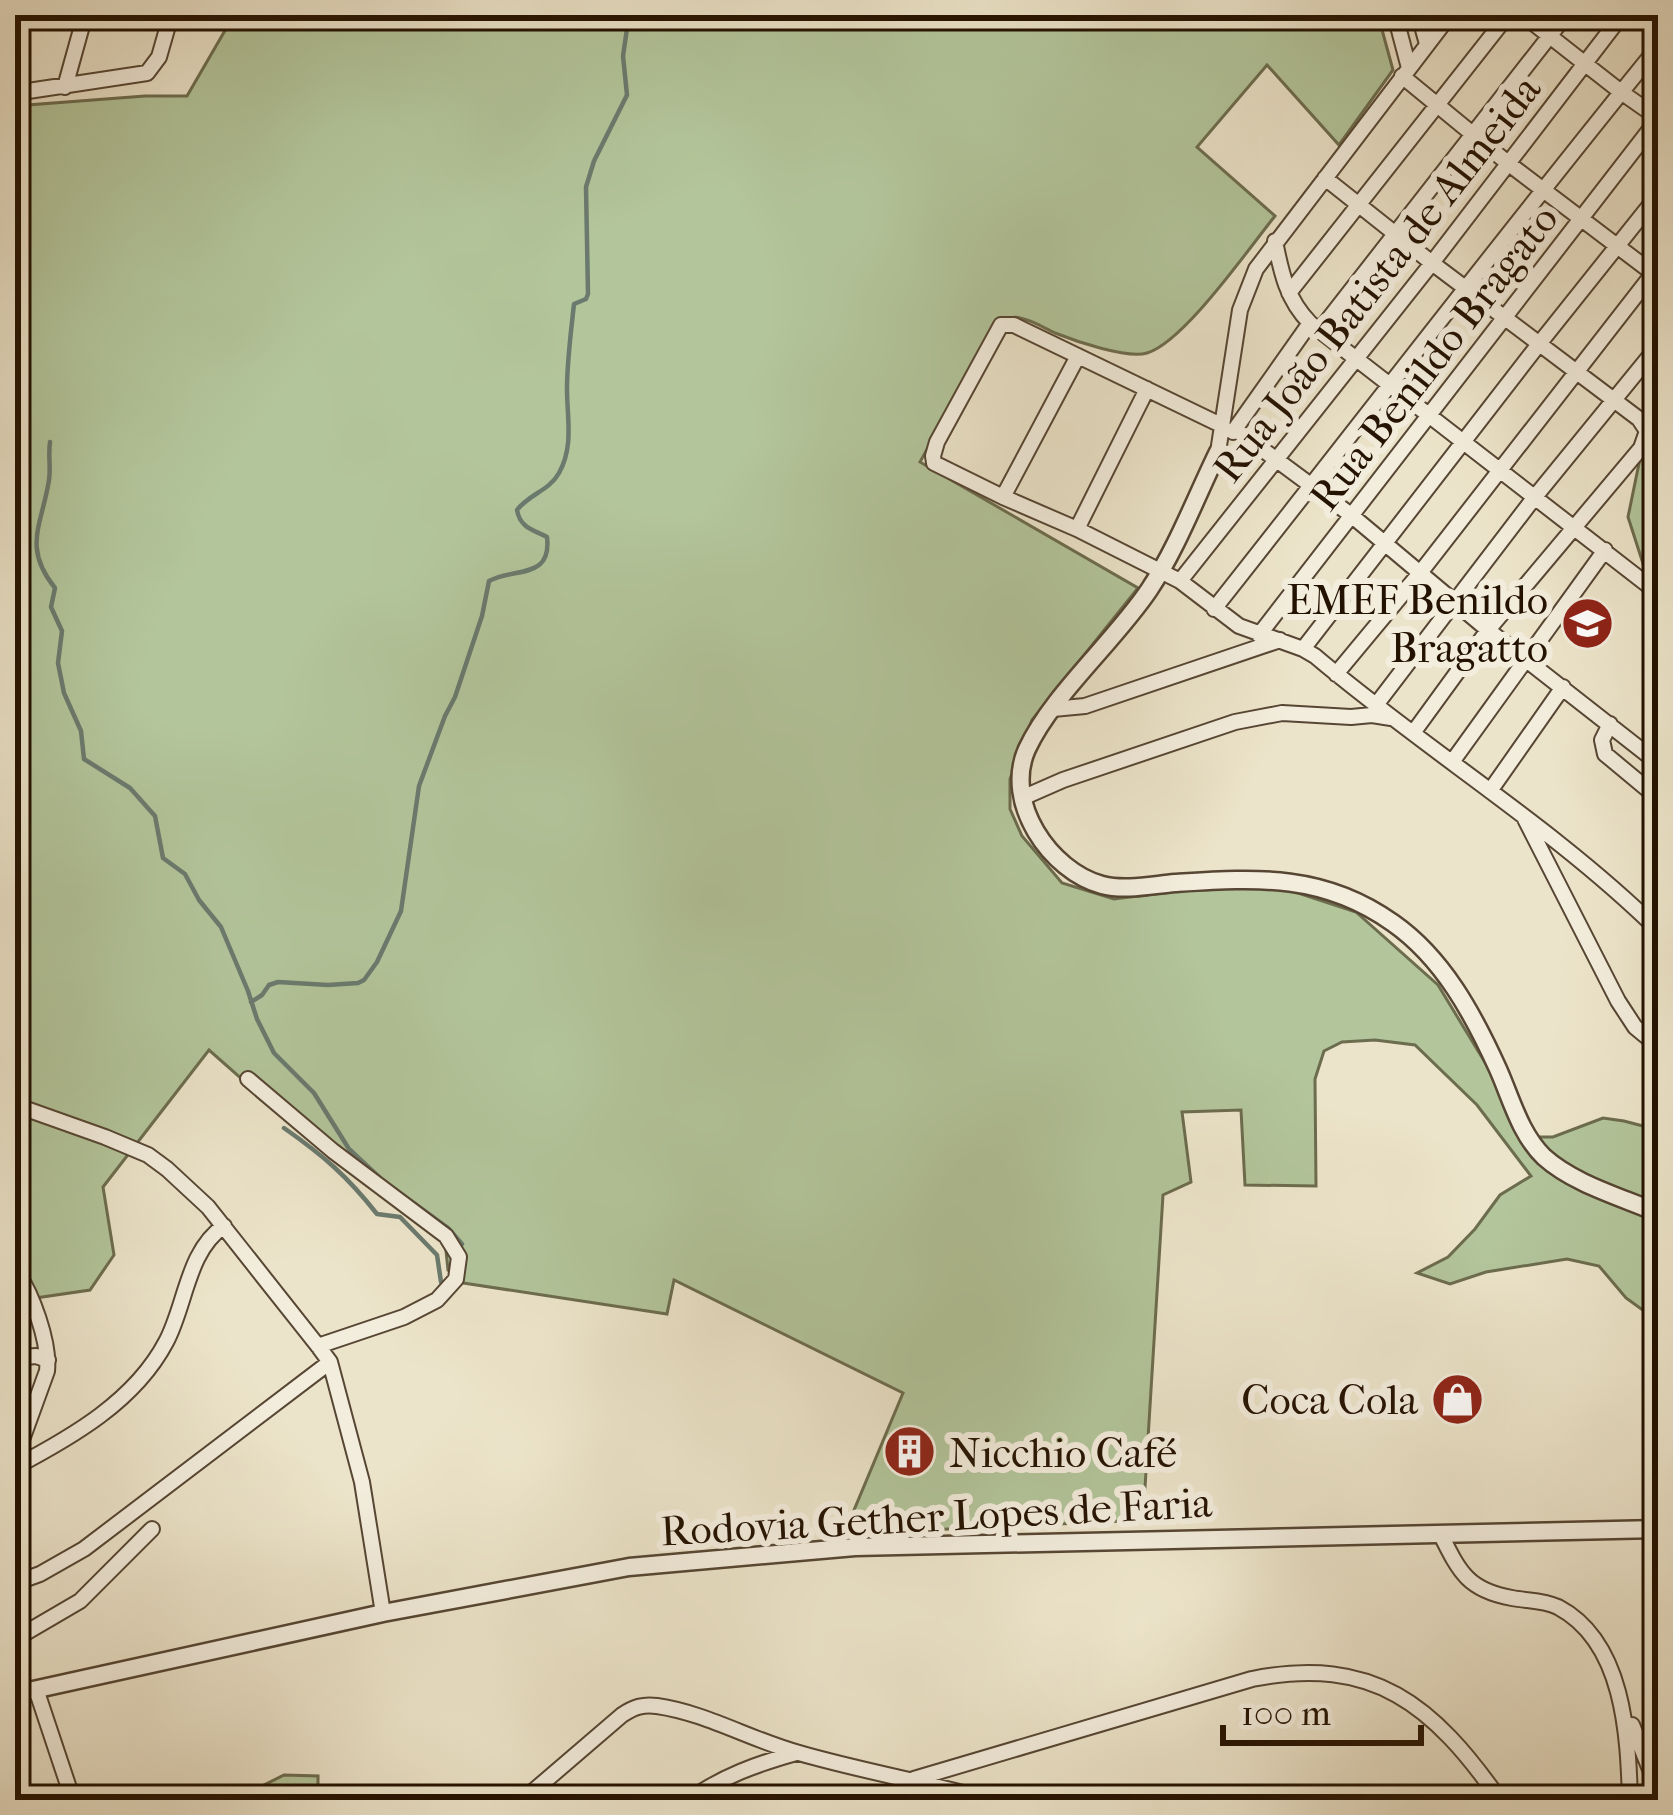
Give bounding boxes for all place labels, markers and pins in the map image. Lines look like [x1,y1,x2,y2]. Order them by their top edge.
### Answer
place label: EMEF Benildo Bragatto [1286,576,1548,673]
school or university icon: EMEF Benildo Bragatto [1559,595,1615,651]
shop icon: Coca Cola [1429,1371,1485,1427]
place label: Coca Cola [1241,1376,1419,1425]
building icon: Nicchio Café [882,1424,938,1480]
place label: Nicchio Café [949,1429,1177,1478]

